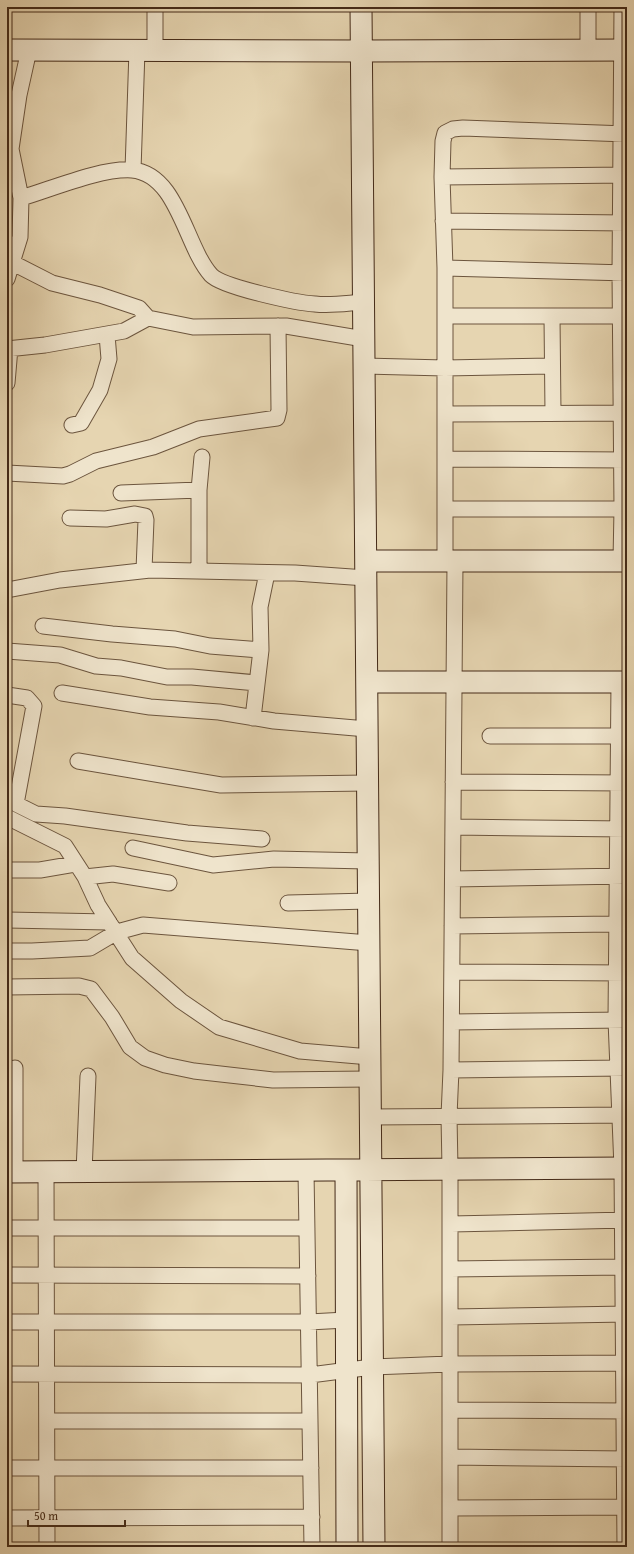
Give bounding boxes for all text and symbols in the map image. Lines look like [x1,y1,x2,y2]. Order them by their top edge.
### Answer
scale bar [28,1502,125,1528]
text: 50 m [34,1507,58,1524]

